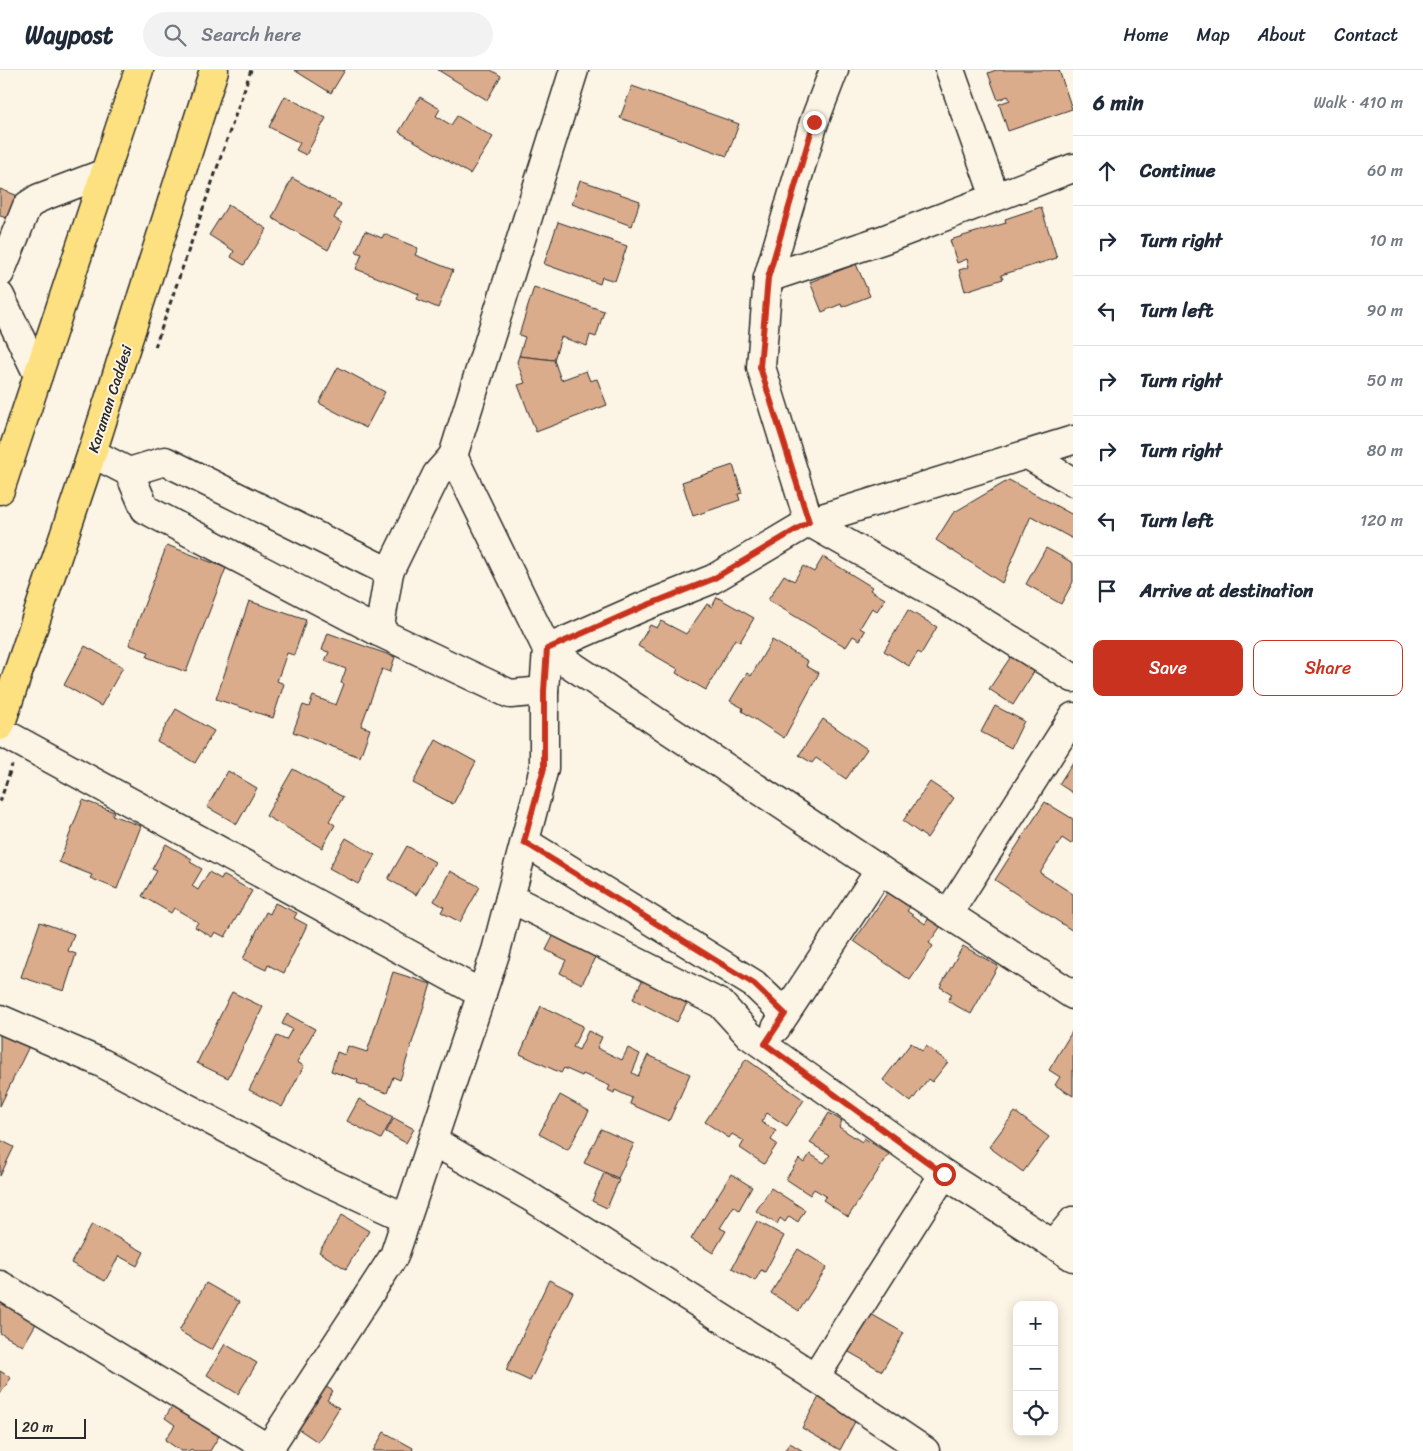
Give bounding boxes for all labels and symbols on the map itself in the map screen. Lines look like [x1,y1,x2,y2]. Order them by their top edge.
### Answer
route end [803,111,826,134]
street label: Karaman Caddesi [80,341,140,456]
route start [933,1163,956,1186]
scale bar [15,1416,86,1439]

